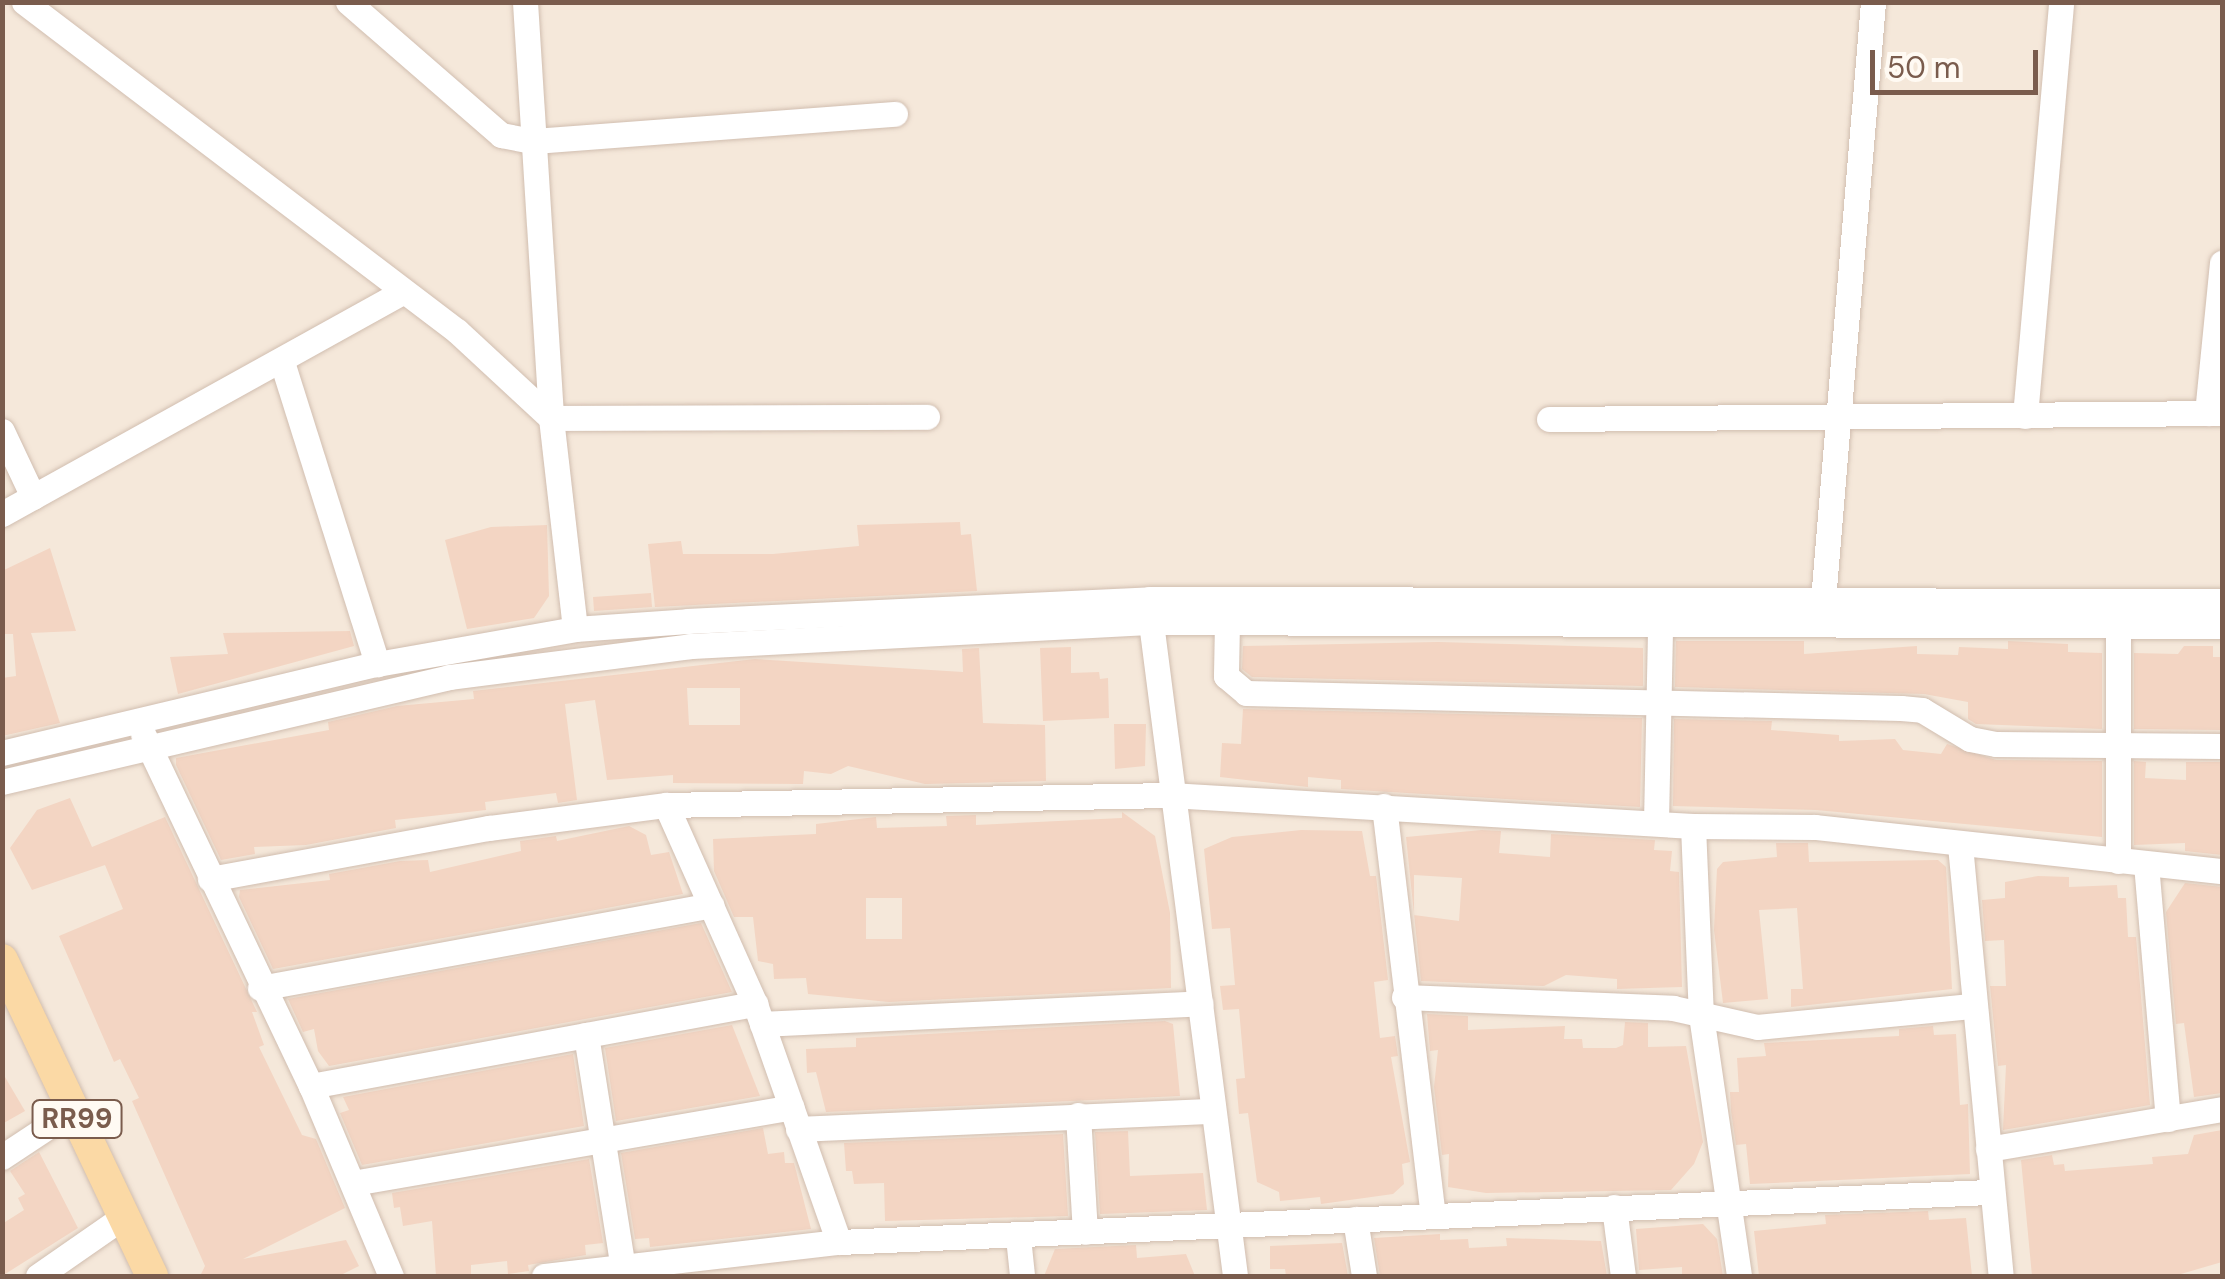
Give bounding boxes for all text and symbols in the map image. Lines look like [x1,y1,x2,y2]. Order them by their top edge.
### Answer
scale bar [1875,30,2042,92]
text: 50 m [1887,48,1961,87]
road number: RR99 [30,1096,124,1142]

